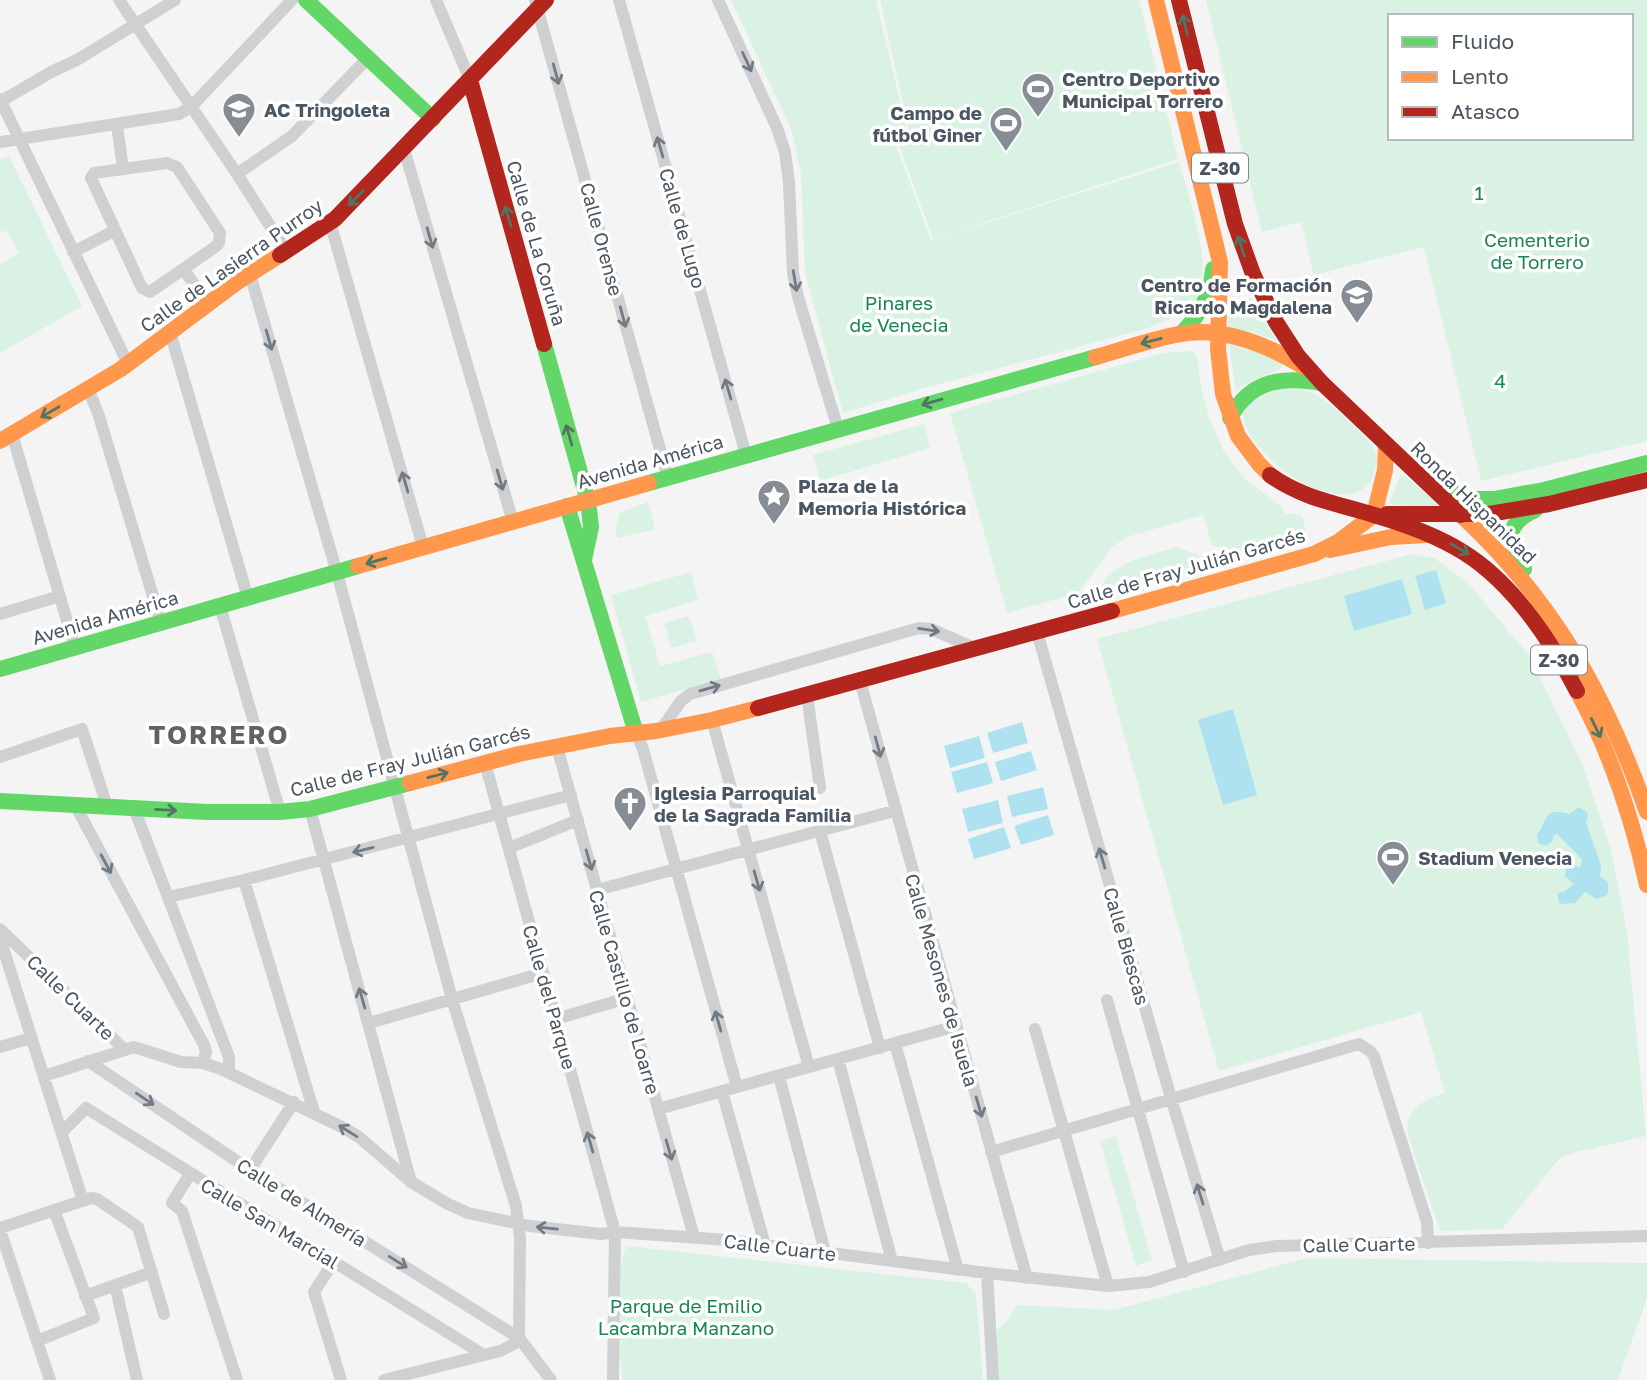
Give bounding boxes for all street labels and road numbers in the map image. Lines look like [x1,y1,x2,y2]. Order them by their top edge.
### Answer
road number: Z-30 [1192,154,1248,182]
street label: Calle de La Coruña [502,158,572,328]
street label: Calle de Lugo [655,165,711,291]
street label: Calle Orense [576,180,628,298]
street label: Calle de Lasierra Purroy [135,193,327,337]
street label: Avenida América [574,429,726,493]
street label: Ronda Hispanidad [1406,436,1542,568]
street label: Calle de Fray Julián Garcés [1064,523,1308,613]
street label: Avenida América [29,585,181,649]
road number: Z-30 [1531,646,1587,674]
street label: Calle de Fray Julián Garcés [288,719,532,801]
street label: Calle Mesones de Isuela [901,871,983,1089]
street label: Calle Biescas [1099,884,1155,1008]
street label: Calle Castillo de Loarre [585,887,665,1097]
street label: Calle del Parque [518,922,582,1072]
street label: Calle Cuarte [22,949,120,1045]
street label: Calle de Almería [233,1153,371,1251]
street label: Calle San Marcial [197,1173,343,1273]
street label: Calle Cuarte [723,1229,837,1265]
street label: Calle Cuarte [1302,1232,1416,1256]

